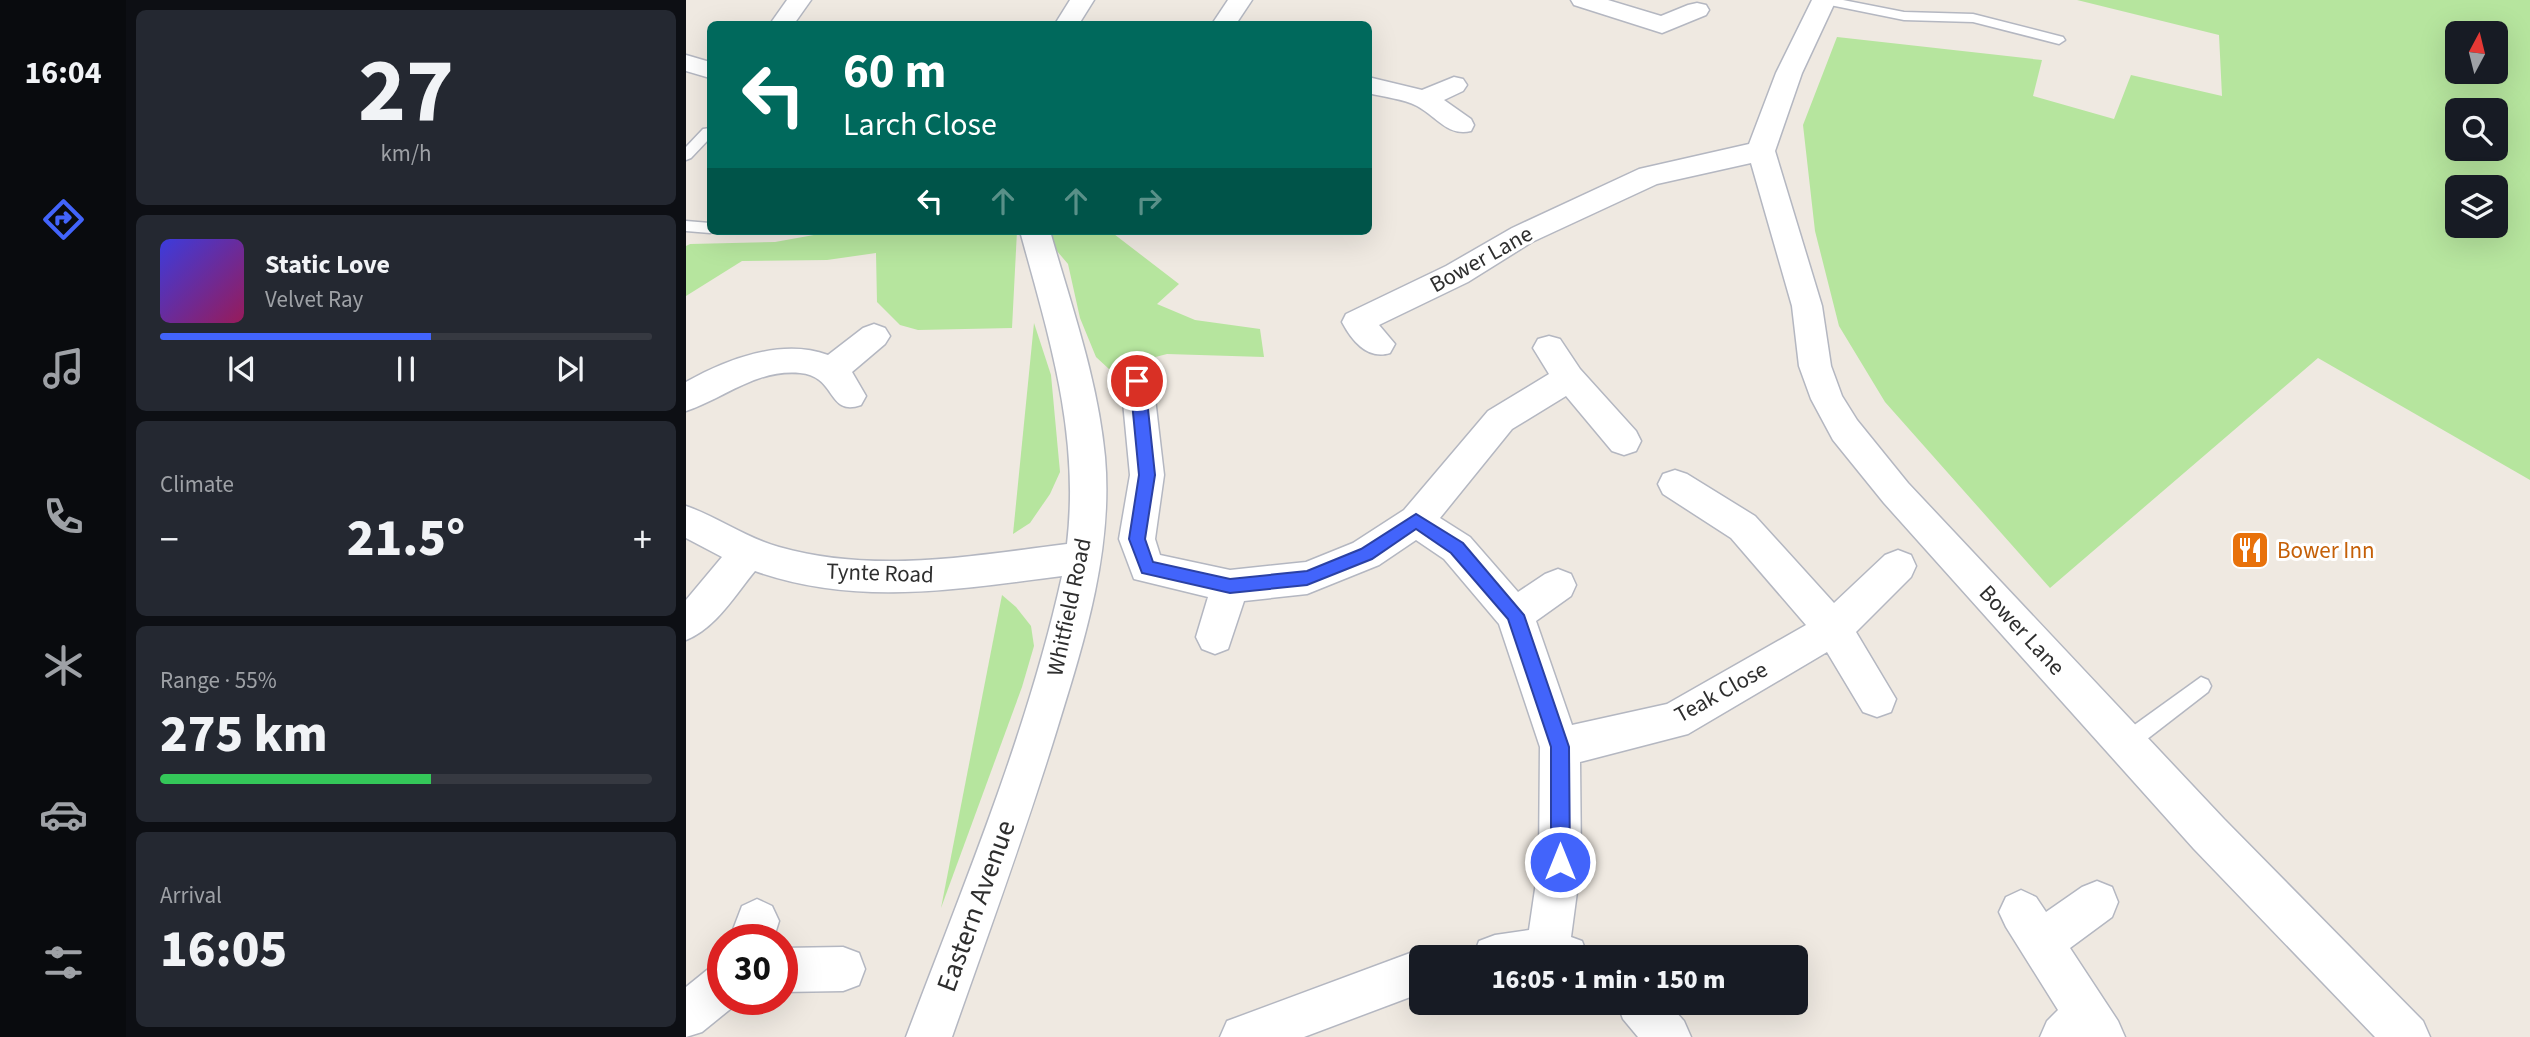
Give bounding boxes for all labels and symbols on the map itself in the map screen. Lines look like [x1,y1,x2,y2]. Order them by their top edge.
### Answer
north arrow [2445,21,2508,84]
street label: Bower Lane [1424,217,1538,301]
pin [1107,351,1167,411]
restaurant icon: Bower Inn [2229,529,2271,571]
place label: Bower Inn [2277,534,2375,567]
street label: Whitfield Road [1038,535,1100,679]
street label: Tynte Road [826,555,934,591]
street label: Bower Lane [1971,577,2073,683]
street label: Teak Close [1668,653,1774,731]
street label: Eastern Avenue [926,815,1026,997]
position arrow [1523,825,1597,899]
speed limit sign: 30 [707,924,798,1015]

